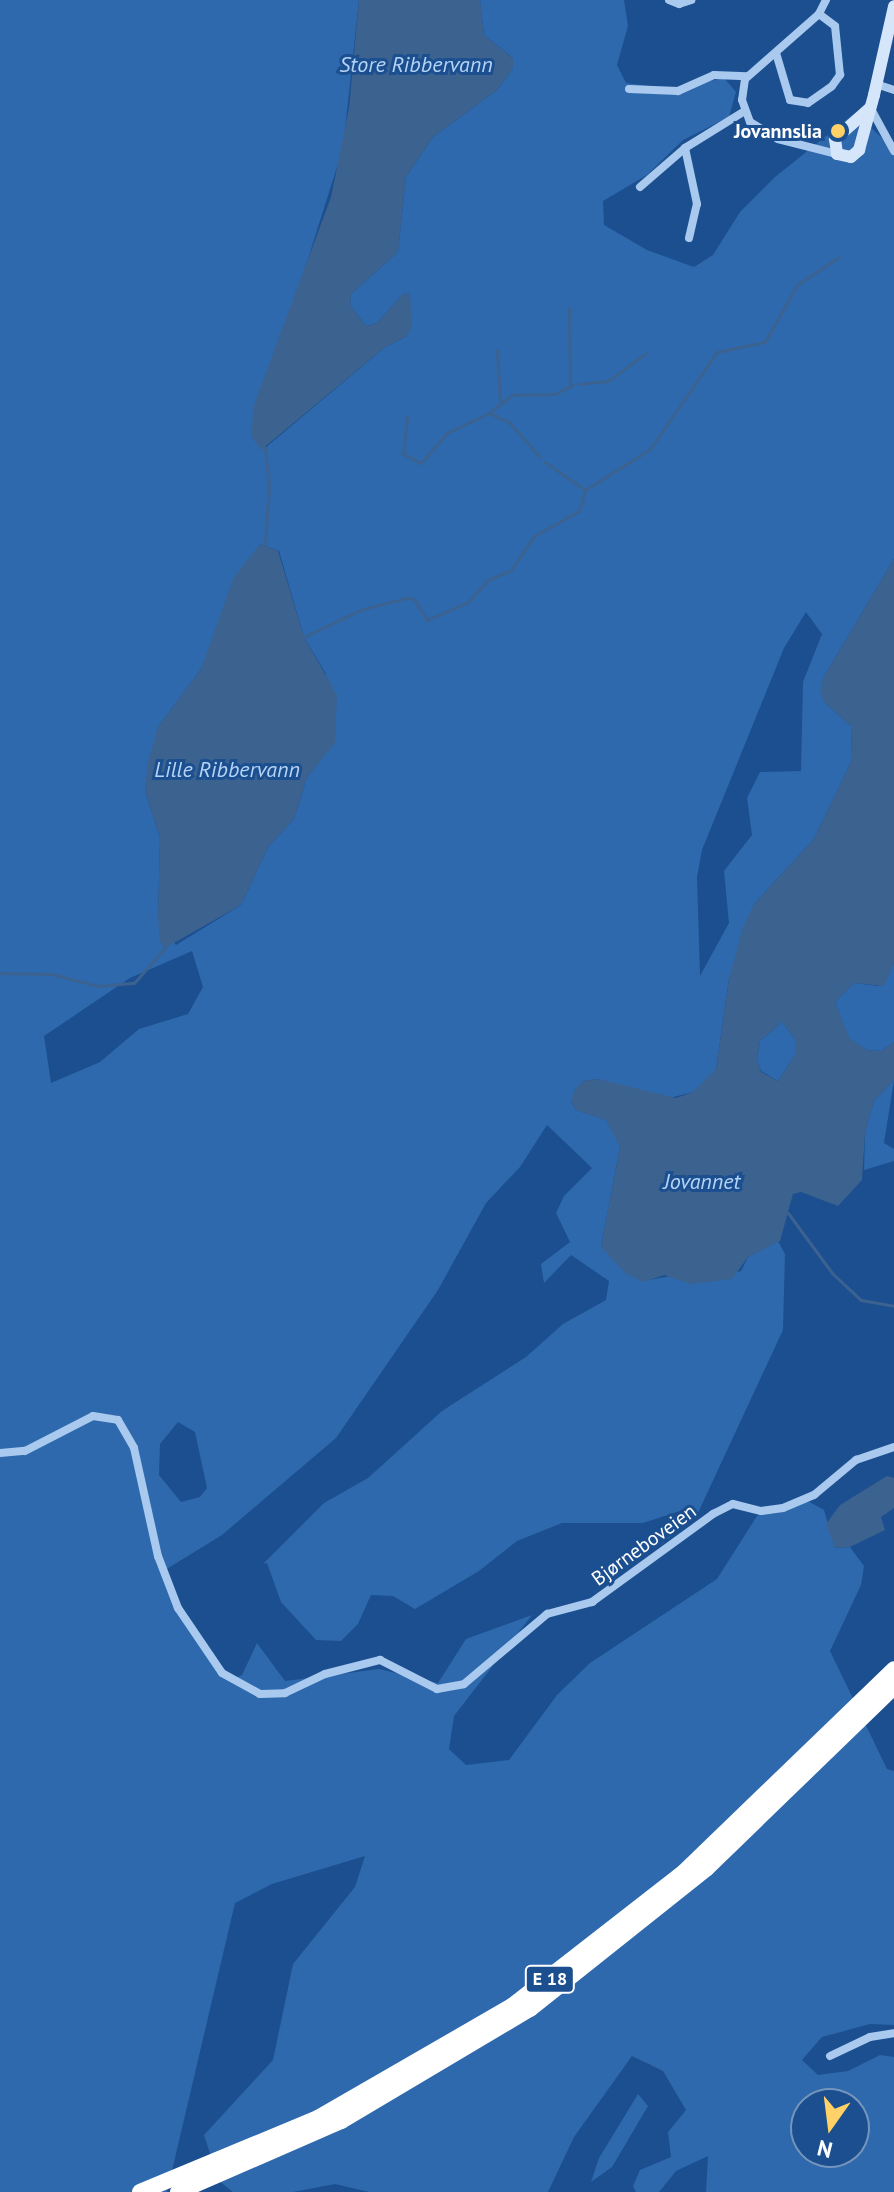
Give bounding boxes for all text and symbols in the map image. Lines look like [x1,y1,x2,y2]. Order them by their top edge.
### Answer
water label: Store Ribbervann [339,52,493,78]
place label: Jovannslia [734,119,822,143]
marker: Jovannslia [829,122,847,140]
water label: Lille Ribbervann [154,757,300,783]
water label: Jovannet [664,1169,740,1195]
street label: Bjørneboveien [587,1499,701,1591]
road number: E 18 [524,1965,576,1993]
north arrow [790,2088,870,2168]
text: N [814,2134,835,2165]

